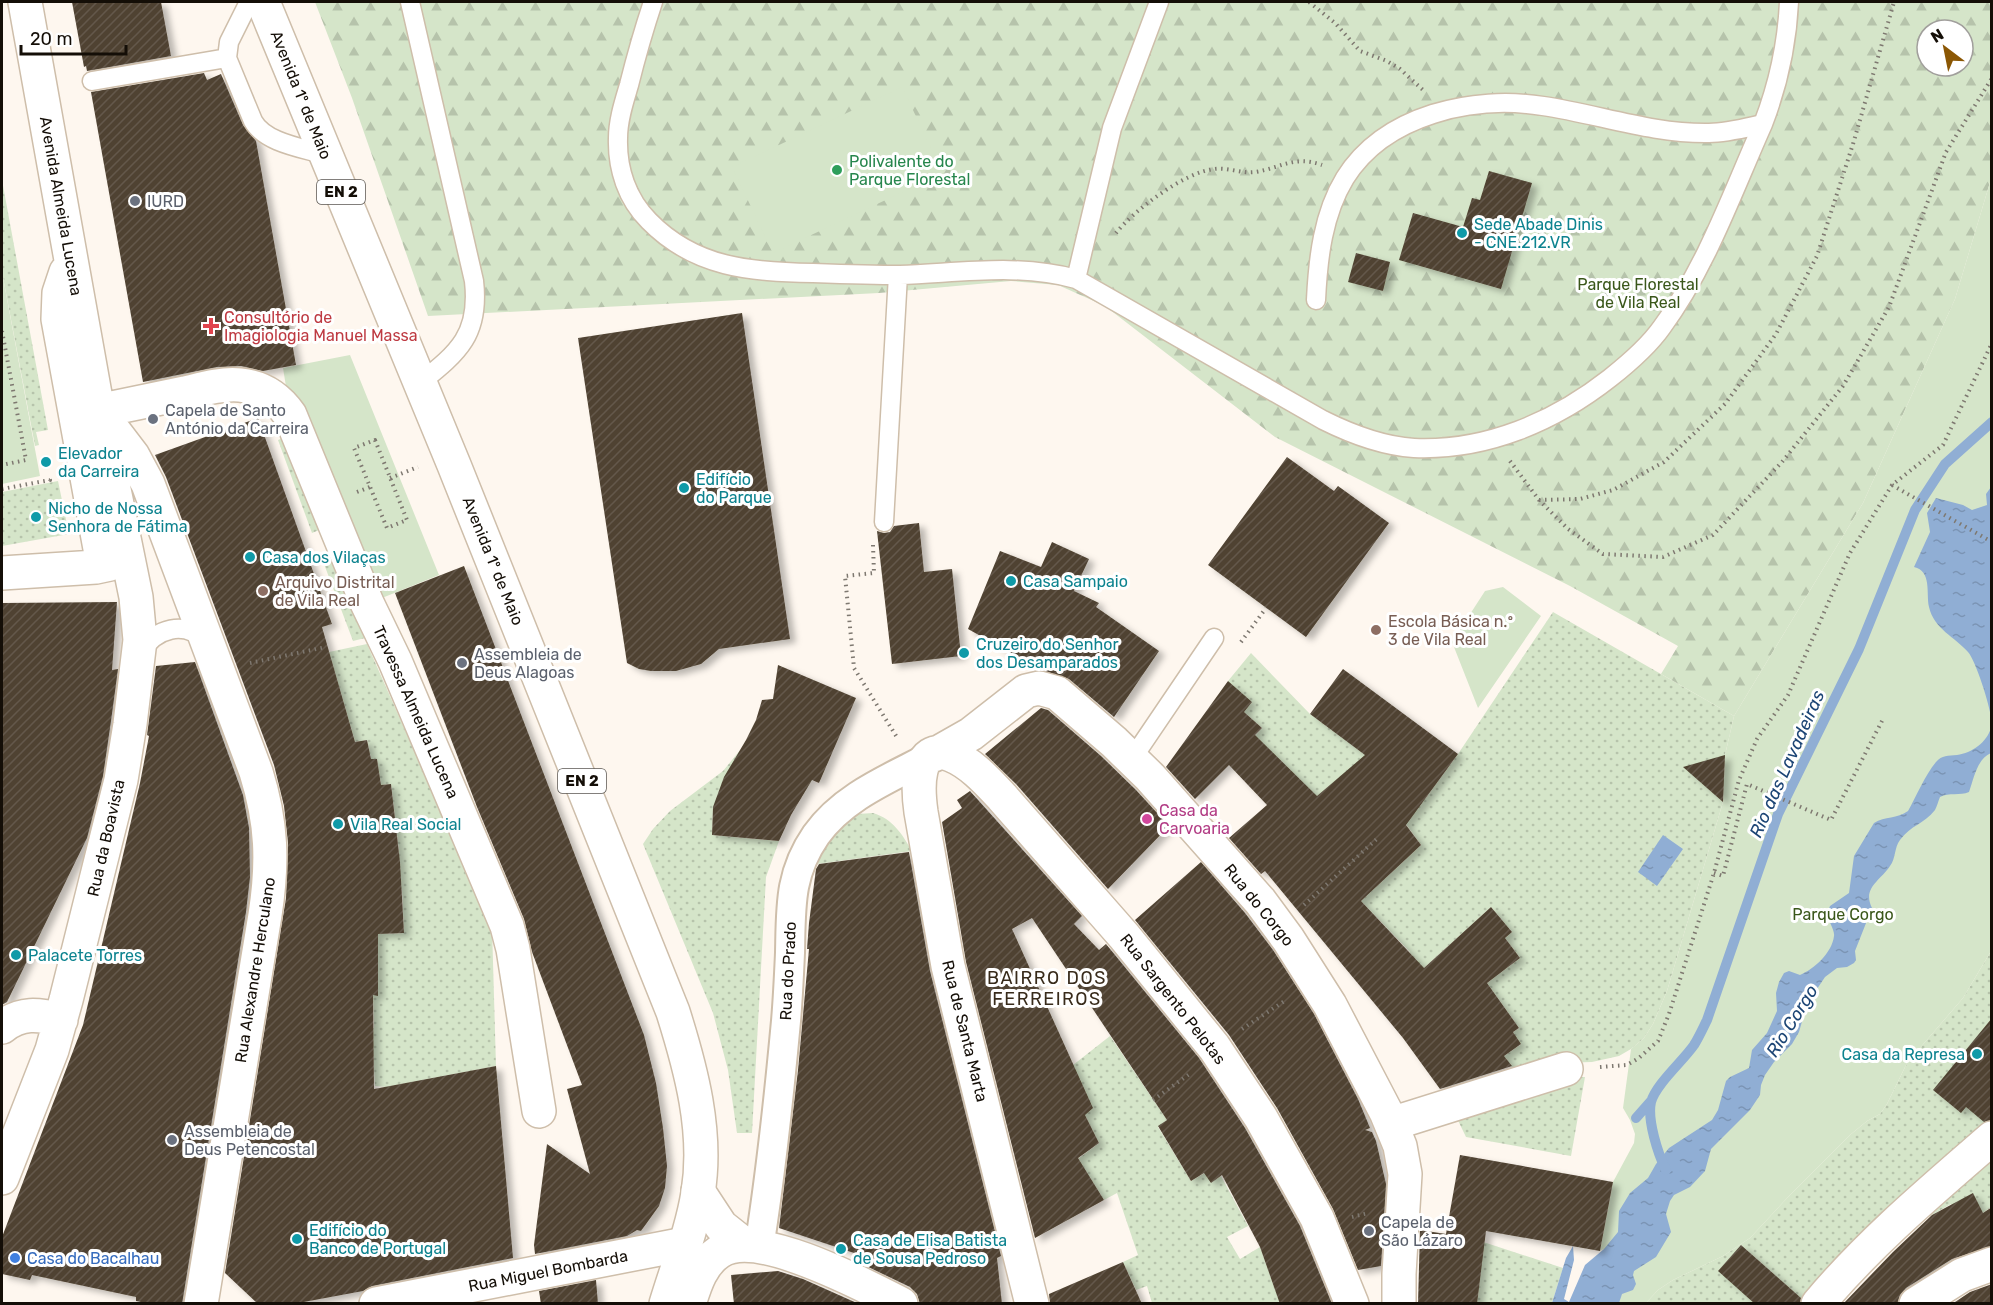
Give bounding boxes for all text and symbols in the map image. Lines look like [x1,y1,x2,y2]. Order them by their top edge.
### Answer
scale bar [21,18,126,56]
north arrow [1915,18,1975,78]
text: N [1927,25,1947,47]
text: 20 m [30,28,72,50]
street label: Avenida 1º de Maio [267,28,335,162]
street label: Avenida Almeida Lucena [36,115,86,297]
place label: Polivalente do Parque Florestal [849,152,970,189]
marker: Polivalente do Parque Florestal [830,163,844,177]
road number: EN 2 [317,180,365,204]
place label: IURD [147,192,184,211]
marker: IURD [128,194,142,208]
place label: Sede Abade Dinis - CNE.212.VR [1474,215,1603,252]
marker: Sede Abade Dinis - CNE.212.VR [1455,226,1469,240]
park label: Parque Florestal de Vila Real [1577,275,1699,312]
place label: Consultório de Imagiologia Manuel Massa [224,308,418,345]
marker: Consultório de Imagiologia Manuel Massa [202,317,220,335]
place label: Capela de Santo António da Carreira [165,401,309,438]
marker: Capela de Santo António da Carreira [146,412,160,426]
place label: Elevador da Carreira [58,444,139,481]
marker: Elevador da Carreira [39,455,53,469]
place label: Edifício do Parque [696,470,772,507]
marker: Edifício do Parque [677,481,691,495]
street label: Avenida 1º de Maio [459,494,527,628]
place label: Nicho de Nossa Senhora de Fátima [48,499,187,536]
marker: Nicho de Nossa Senhora de Fátima [29,510,43,524]
place label: Casa dos Vilaças [262,548,386,567]
marker: Casa dos Vilaças [243,550,257,564]
place label: Casa Sampaio [1023,572,1128,591]
place label: Arquivo Distrital de Vila Real [275,573,395,610]
marker: Casa Sampaio [1004,574,1018,588]
marker: Arquivo Distrital de Vila Real [256,584,270,598]
place label: Escola Básica n.º 3 de Vila Real [1388,612,1513,649]
street label: Travessa Almeida Lucena [369,623,463,801]
marker: Escola Básica n.º 3 de Vila Real [1369,623,1383,637]
place label: Cruzeiro do Senhor dos Desamparados [976,635,1119,672]
place label: Assembleia de Deus Alagoas [474,645,582,682]
marker: Cruzeiro do Senhor dos Desamparados [957,646,971,660]
marker: Assembleia de Deus Alagoas [455,656,469,670]
water label: Rio das Lavadeiras [1745,687,1829,841]
road number: EN 2 [558,769,606,793]
street label: Rua da Boavista [83,778,129,898]
place label: Casa da Carvoaria [1159,801,1230,838]
marker: Casa da Carvoaria [1140,812,1154,826]
place label: Vila Real Social [350,815,461,834]
marker: Vila Real Social [331,817,345,831]
street label: Rua do Corgo [1220,860,1298,950]
street label: Rua Alexandre Herculano [231,876,279,1064]
park label: Parque Corgo [1792,905,1894,924]
street label: Rua do Prado [776,921,800,1021]
street label: Rua Sargento Pelotas [1116,930,1230,1068]
place label: Palacete Torres [28,946,142,965]
marker: Palacete Torres [9,948,23,962]
street label: Rua de Santa Marta [938,958,992,1104]
district label: BAIRRO DOS FERREIROS [987,967,1107,1010]
water label: Rio Corgo [1761,981,1823,1061]
place label: Casa da Represa [1842,1045,1965,1064]
marker: Casa da Represa [1970,1047,1984,1061]
place label: Assembleia de Deus Petencostal [184,1122,315,1159]
marker: Assembleia de Deus Petencostal [165,1133,179,1147]
place label: Capela de São Lázaro [1381,1213,1463,1250]
place label: Edifício do Banco de Portugal [309,1221,446,1258]
marker: Capela de São Lázaro [1362,1224,1376,1238]
place label: Casa de Elisa Batista de Sousa Pedroso [853,1231,1007,1268]
marker: Edifício do Banco de Portugal [290,1232,304,1246]
marker: Casa de Elisa Batista de Sousa Pedroso [834,1242,848,1256]
street label: Rua Miguel Bombarda [467,1246,629,1296]
place label: Casa do Bacalhau [27,1249,159,1268]
marker: Casa do Bacalhau [8,1251,22,1265]

